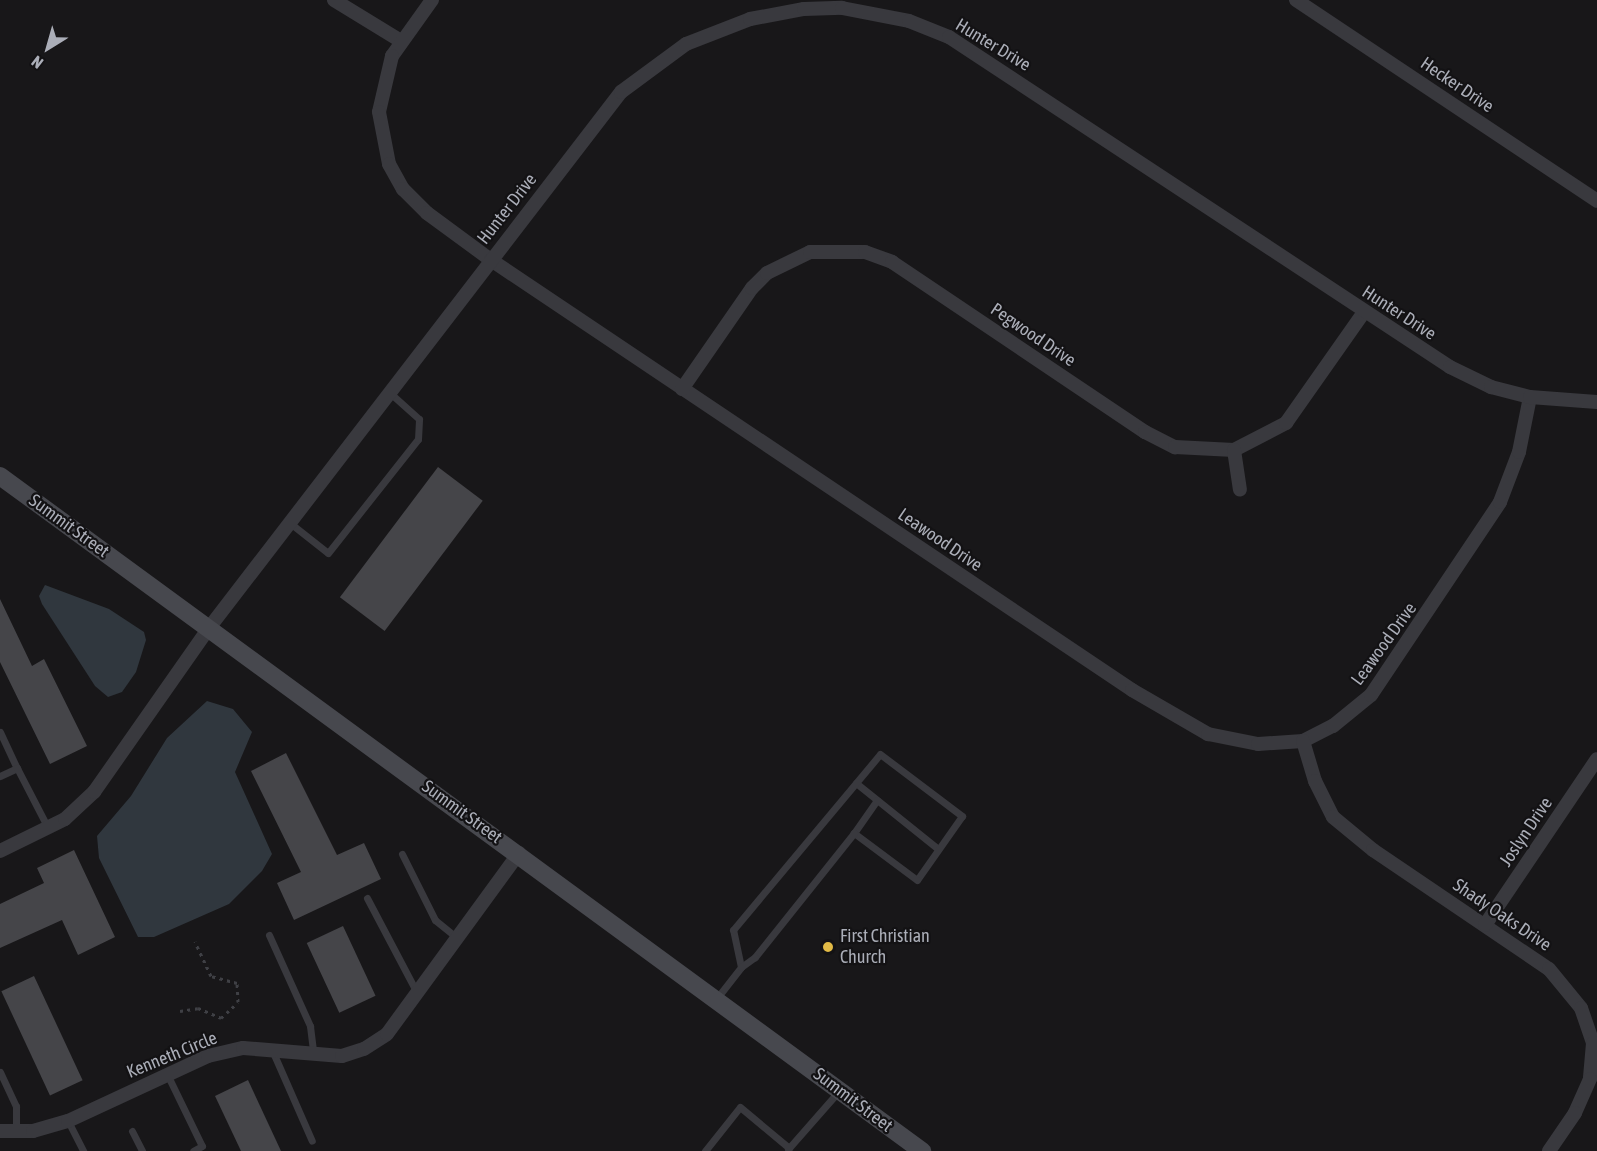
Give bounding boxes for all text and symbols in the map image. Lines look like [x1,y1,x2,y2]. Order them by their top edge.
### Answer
street label: Hunter Drive [952,14,1034,76]
north arrow [18,18,78,78]
text: N [28,52,46,72]
street label: Hecker Drive [1416,53,1498,117]
street label: Hunter Drive [473,169,541,249]
street label: Hunter Drive [1358,281,1440,345]
street label: Pegwood Drive [986,299,1080,371]
street label: Summit Street [25,490,113,562]
street label: Leawood Drive [894,504,986,576]
street label: Leawood Drive [1347,598,1421,690]
street label: Summit Street [418,776,506,848]
street label: Joslyn Drive [1495,793,1557,871]
street label: Shady Oaks Drive [1449,874,1555,956]
place label: First Christian Church [840,926,930,968]
marker: First Christian Church [821,940,835,954]
street label: Kenneth Circle [124,1027,220,1083]
street label: Summit Street [809,1063,897,1137]

